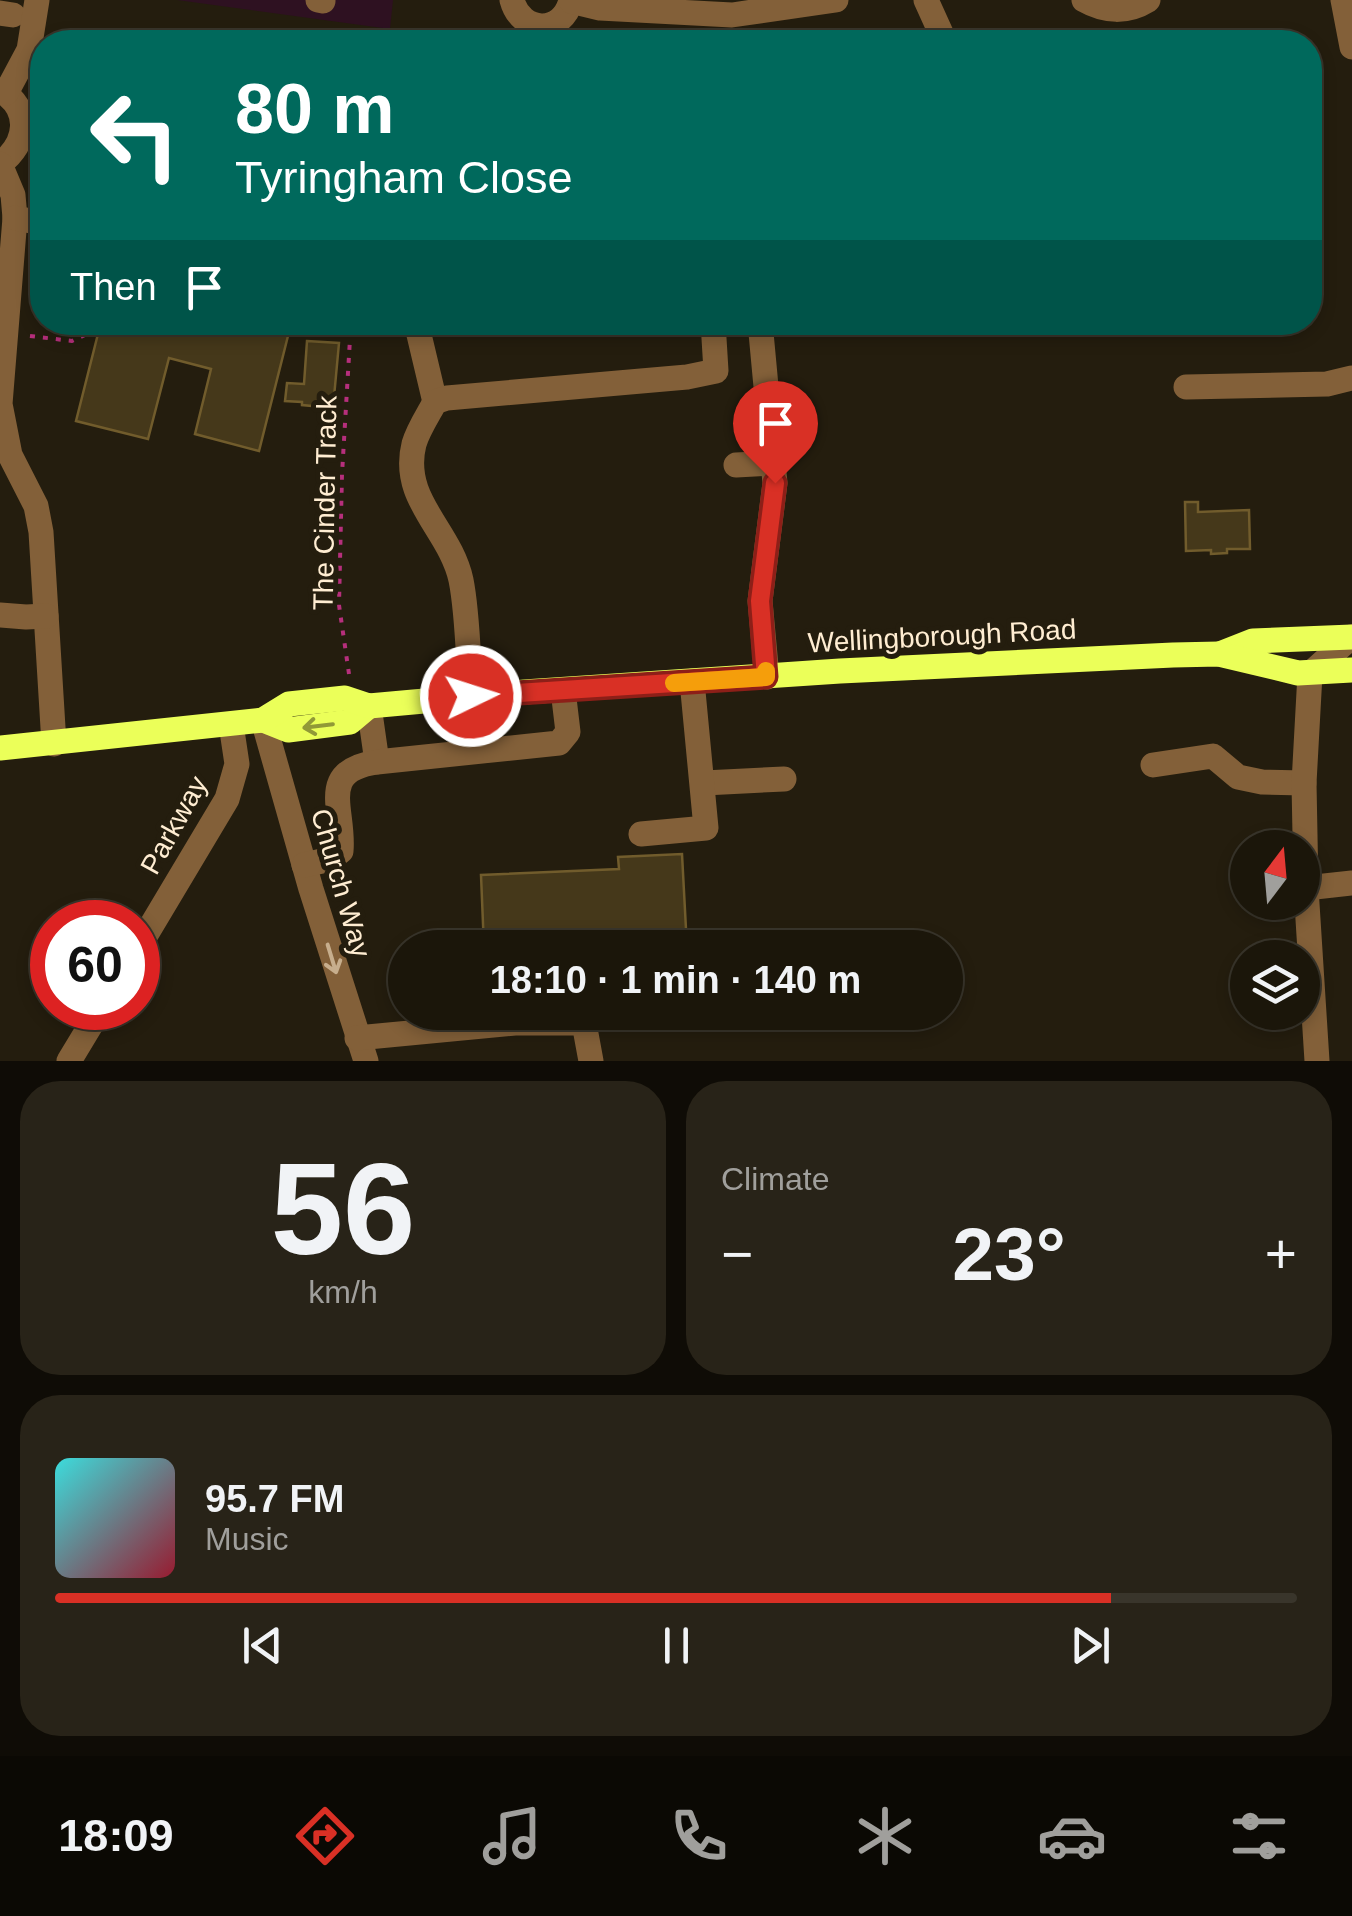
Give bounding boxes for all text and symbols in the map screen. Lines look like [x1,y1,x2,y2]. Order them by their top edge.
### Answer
icon: left [70,70,200,200]
text: 80 m [235,70,395,148]
text: Tyringham Close [235,152,573,203]
icon: arrive [177,260,232,315]
text: Then [70,266,157,308]
pin [733,381,818,484]
street label: The Cinder Track [308,394,342,611]
icon: arrive [748,396,803,451]
street label: Wellingborough Road [807,613,1077,659]
position arrow [419,644,523,748]
one-way arrow [302,717,334,736]
street label: Parkway [134,771,214,879]
street label: Church Way [305,805,377,961]
north arrow [1230,830,1320,920]
map controls [1230,830,1320,1030]
speed limit sign: 60 [30,900,160,1030]
button: layers [1230,940,1320,1030]
one-way arrow [324,942,342,974]
text: 18:10 · 1 min · 140 m [490,959,861,1001]
text: 56 [271,1136,415,1282]
text: Climate [721,1161,829,1197]
text: 23° [952,1212,1066,1296]
text: − [721,1223,753,1285]
text: + [1265,1223,1297,1285]
text: km/h [308,1274,378,1310]
text: 95.7 FM [205,1478,344,1520]
text: Music [205,1521,289,1557]
icon: previous [235,1618,290,1673]
icon: pause [649,1618,704,1673]
icon: next [1063,1618,1118,1673]
icon: directions [290,1801,360,1871]
icon: music [477,1801,547,1871]
icon: phone [664,1801,734,1871]
icon: climate [850,1801,920,1871]
icon: car [1037,1801,1107,1871]
icon: filters [1224,1801,1294,1871]
text: 18:09 [58,1810,173,1861]

